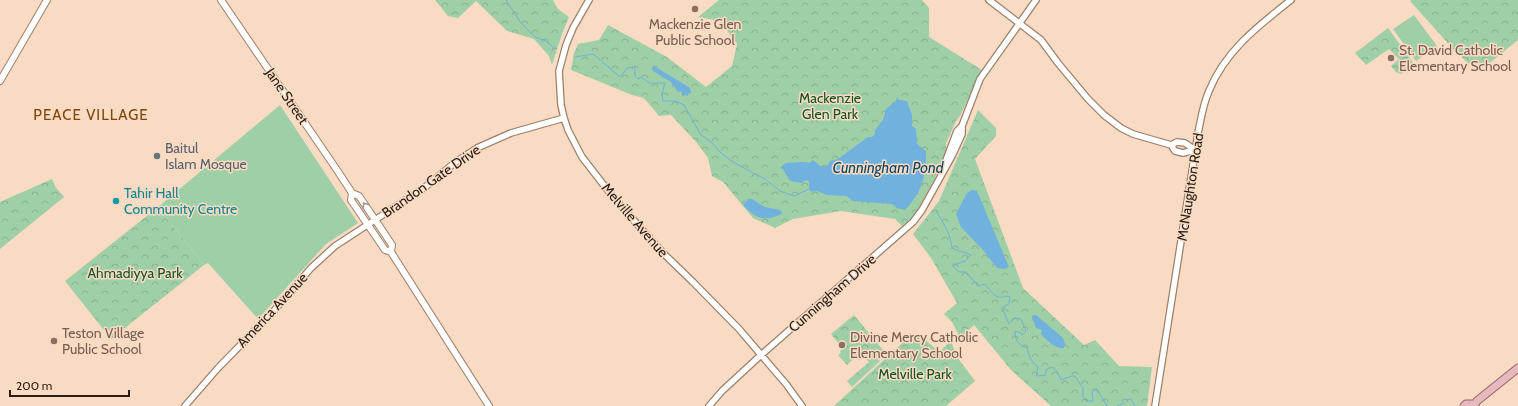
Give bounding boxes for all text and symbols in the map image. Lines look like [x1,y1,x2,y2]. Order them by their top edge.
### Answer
marker: Mackenzie Glen Public School [690,4,700,14]
place label: Mackenzie Glen Public School [649,15,742,49]
place label: St. David Catholic Elementary School [1399,41,1512,75]
marker: St. David Catholic Elementary School [1386,53,1396,63]
street label: Jane Street [261,63,313,128]
park label: Mackenzie Glen Park [799,89,861,123]
district label: PEACE VILLAGE [33,106,149,124]
street label: McNaughton Road [1173,132,1207,242]
place label: Baitul Islam Mosque [165,139,247,173]
street label: Brandon Gate Drive [378,140,484,222]
marker: Baitul Islam Mosque [152,151,162,161]
water label: Cunningham Pond [833,159,945,177]
street label: Melville Avenue [598,179,672,261]
place label: Tahir Hall Community Centre [124,184,237,218]
marker: Tahir Hall Community Centre [111,196,121,206]
one-way arrow [362,202,370,209]
street label: Cunningham Drive [784,250,880,336]
park label: Ahmadiyya Park [87,264,183,282]
street label: America Avenue [233,269,311,351]
place label: Teston Village Public School [62,324,144,358]
place label: Divine Mercy Catholic Elementary School [850,328,978,362]
marker: Teston Village Public School [49,336,59,346]
marker: Divine Mercy Catholic Elementary School [837,340,847,350]
park label: Melville Park [878,365,952,383]
scale bar [10,372,129,398]
text: 200 m [16,378,52,393]

